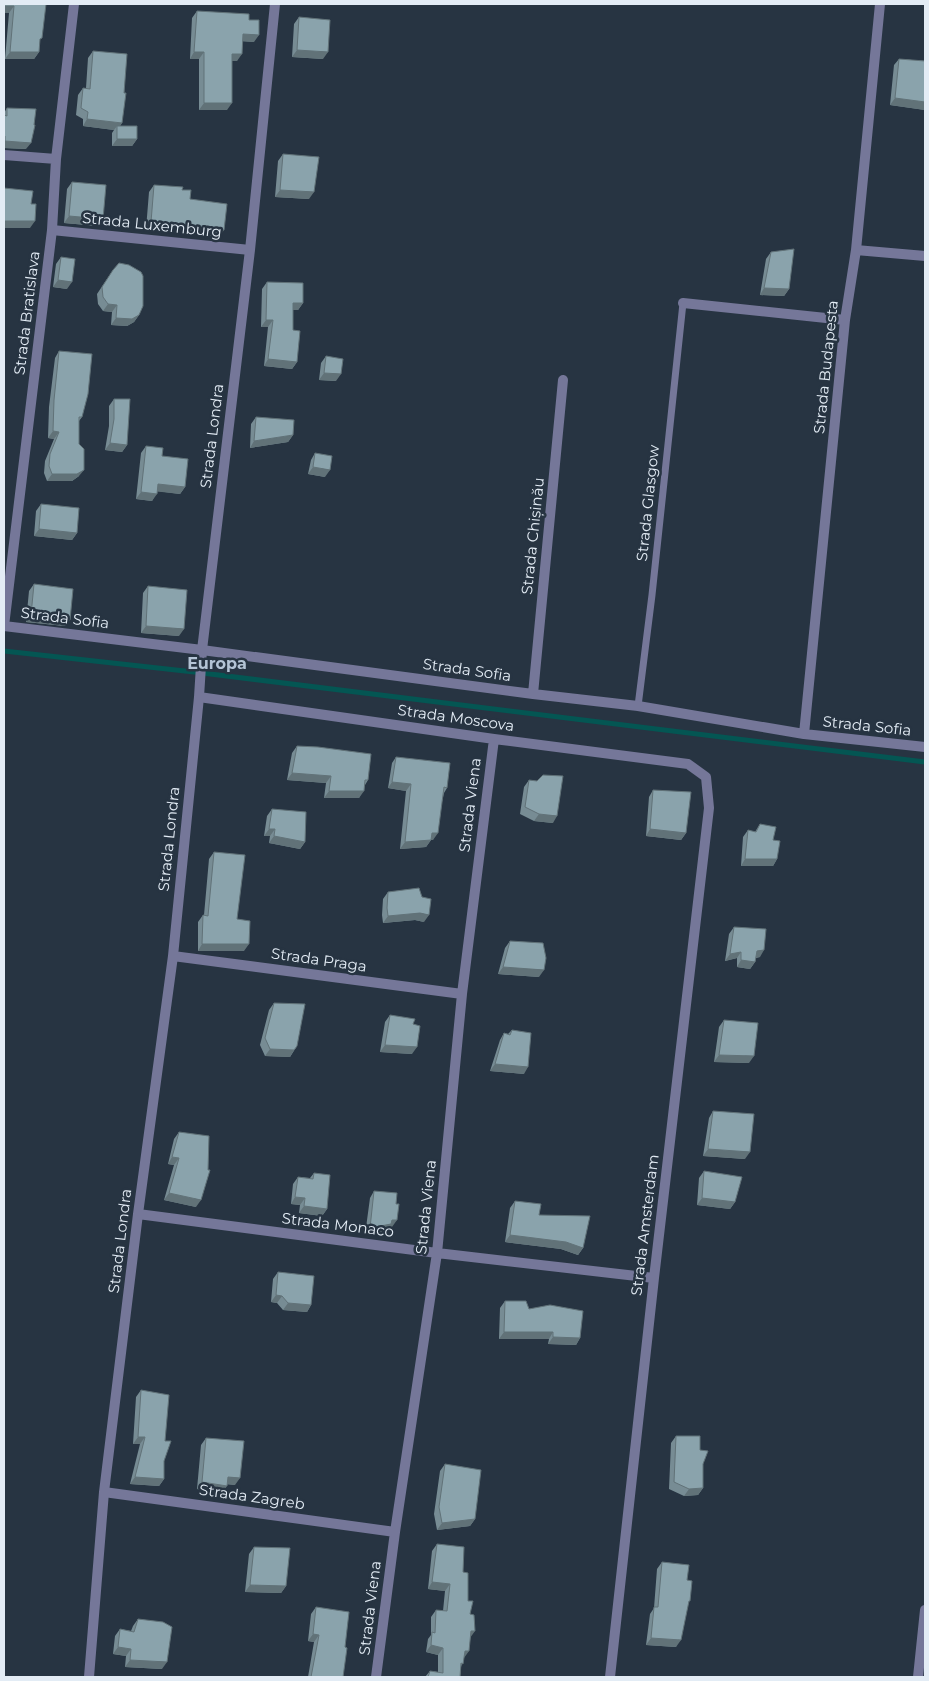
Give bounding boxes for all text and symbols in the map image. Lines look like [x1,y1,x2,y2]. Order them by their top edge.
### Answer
street label: Strada Luxemburg [81,208,223,241]
street label: Strada Bratislava [9,250,44,376]
street label: Strada Budapesta [809,299,842,435]
street label: Strada Londra [196,383,227,489]
street label: Strada Glasgow [632,443,663,562]
street label: Strada Chișinău [517,476,549,596]
street label: Strada Sofia [20,603,110,632]
district label: Europa [187,654,247,673]
street label: Strada Sofia [422,654,513,685]
street label: Strada Moscova [396,700,516,735]
street label: Strada Sofia [822,711,912,740]
street label: Strada Viena [454,757,485,853]
street label: Strada Londra [154,786,183,892]
street label: Strada Praga [270,943,368,976]
street label: Strada Amsterdam [626,1153,663,1297]
street label: Strada Viena [411,1159,440,1255]
street label: Strada Londra [104,1188,135,1294]
street label: Strada Monaco [281,1208,395,1241]
street label: Strada Zagreb [198,1480,306,1513]
street label: Strada Viena [354,1560,385,1656]

